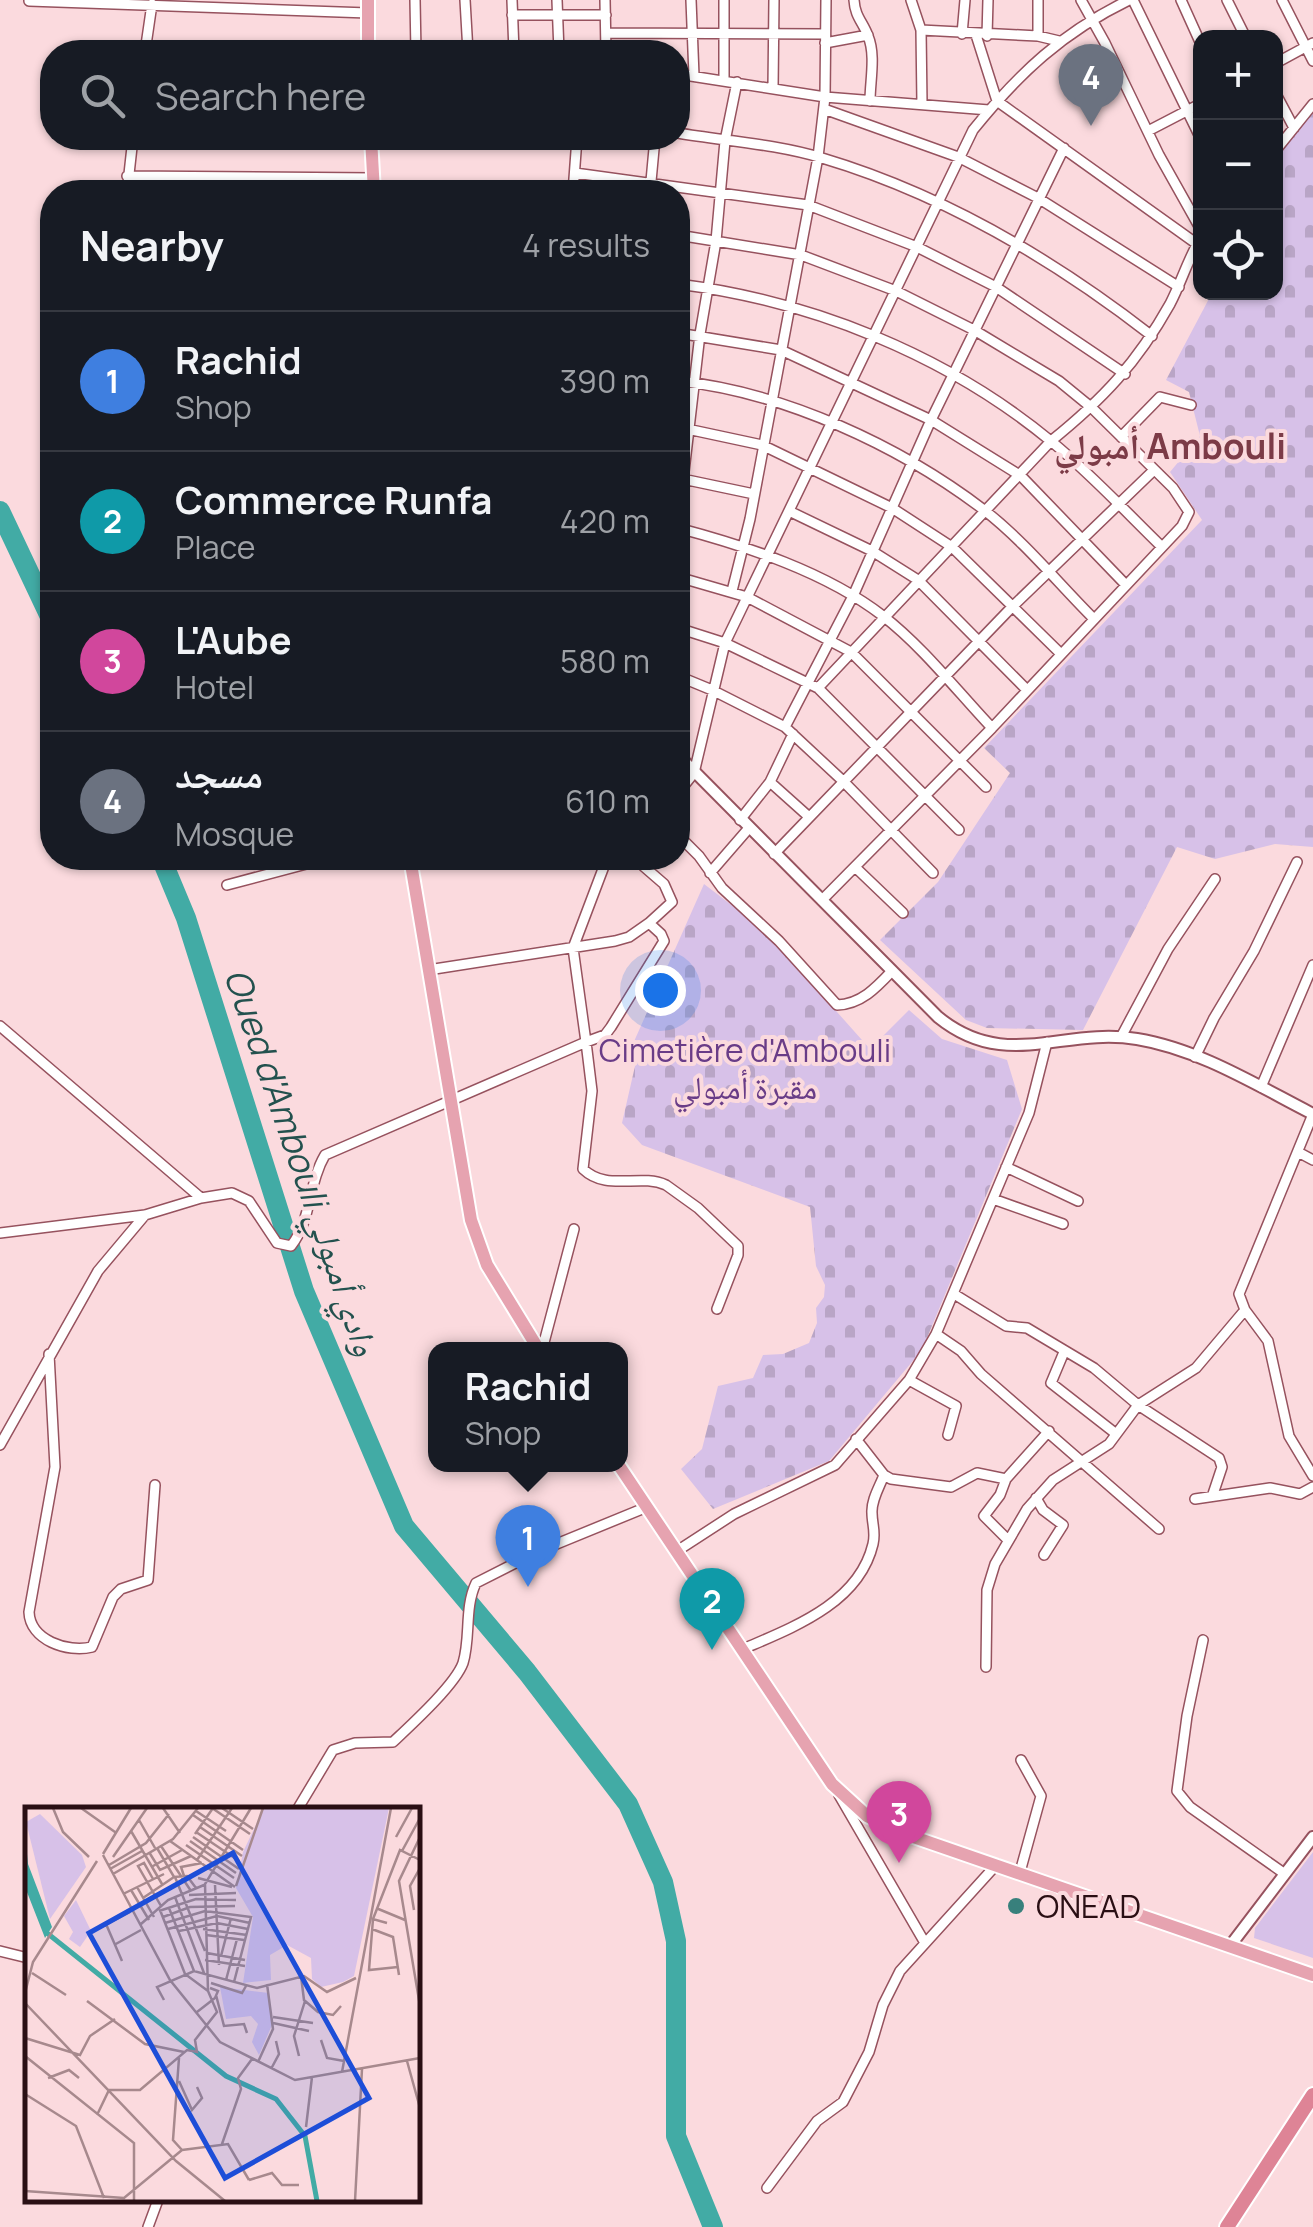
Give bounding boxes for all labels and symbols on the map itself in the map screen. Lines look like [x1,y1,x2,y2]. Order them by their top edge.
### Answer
pin: 4 [1058,44,1124,126]
district label: أمبولي Ambouli [1054,422,1286,475]
water label: Oued d'Ambouli وادي أمبولي [209,962,391,1363]
your location [635,965,686,1016]
park label: Cimetière d'Ambouli مقبرة أمبولي [599,1028,891,1113]
pin: 1 [496,1504,560,1587]
pin: 2 [680,1568,744,1650]
pin: 3 [866,1780,932,1863]
inset map [25,1807,420,2202]
place label: ONEAD [1036,1884,1141,1928]
marker: ONEAD [1005,1895,1027,1917]

